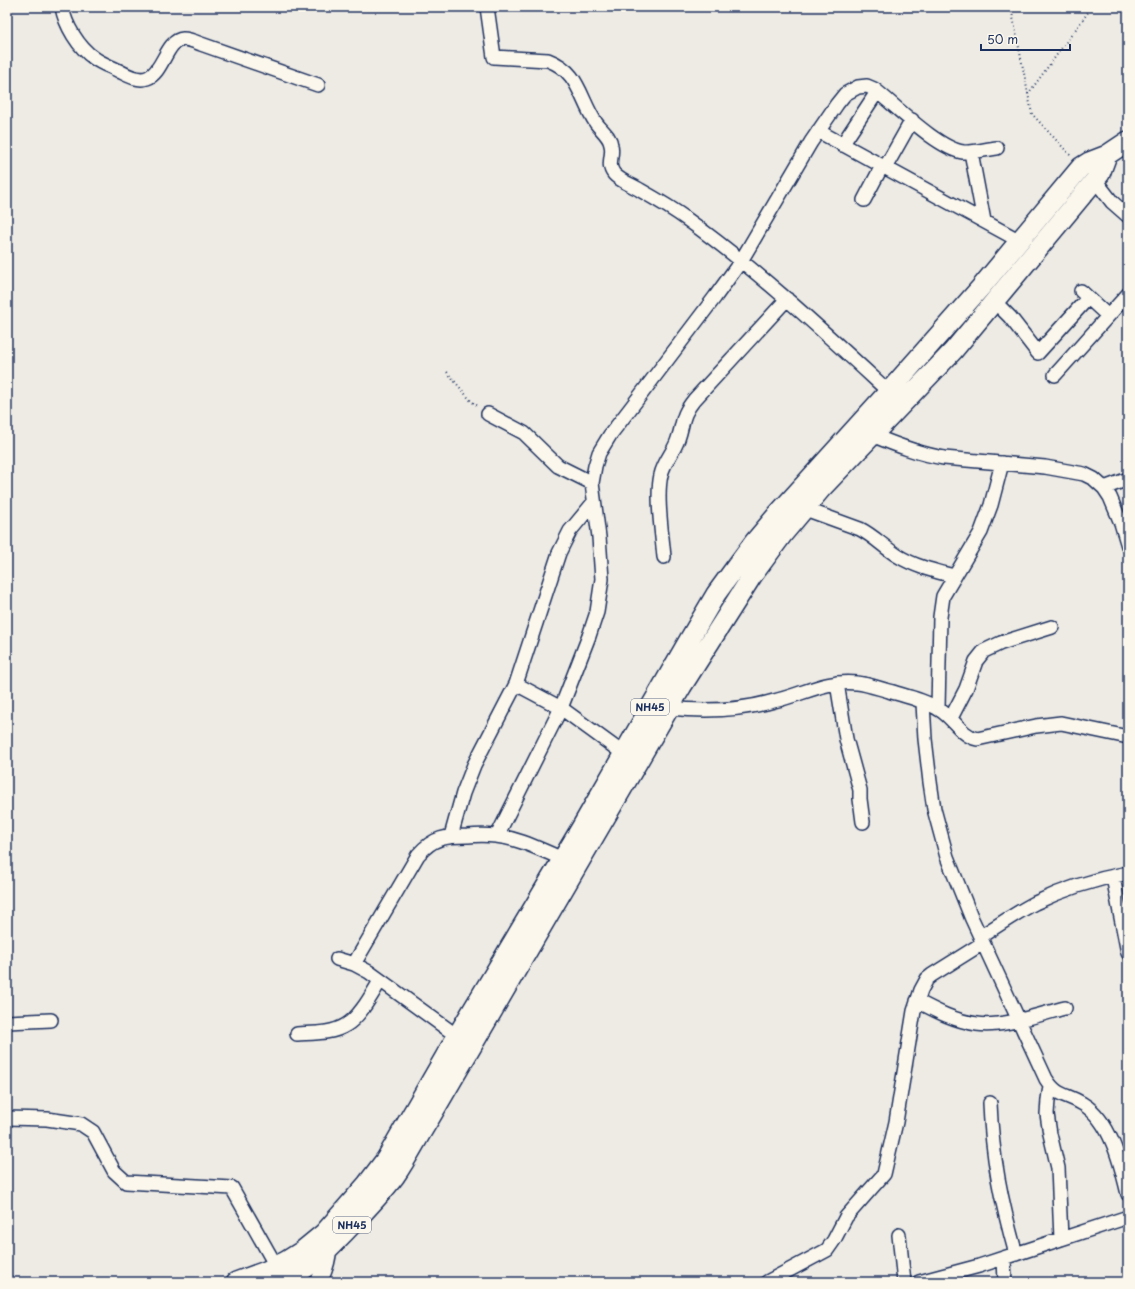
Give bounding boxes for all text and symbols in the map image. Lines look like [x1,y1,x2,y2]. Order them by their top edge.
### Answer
scale bar [981,26,1070,52]
text: 50 m [987,30,1018,48]
road number: NH45 [631,699,669,715]
road number: NH45 [333,1217,371,1233]

